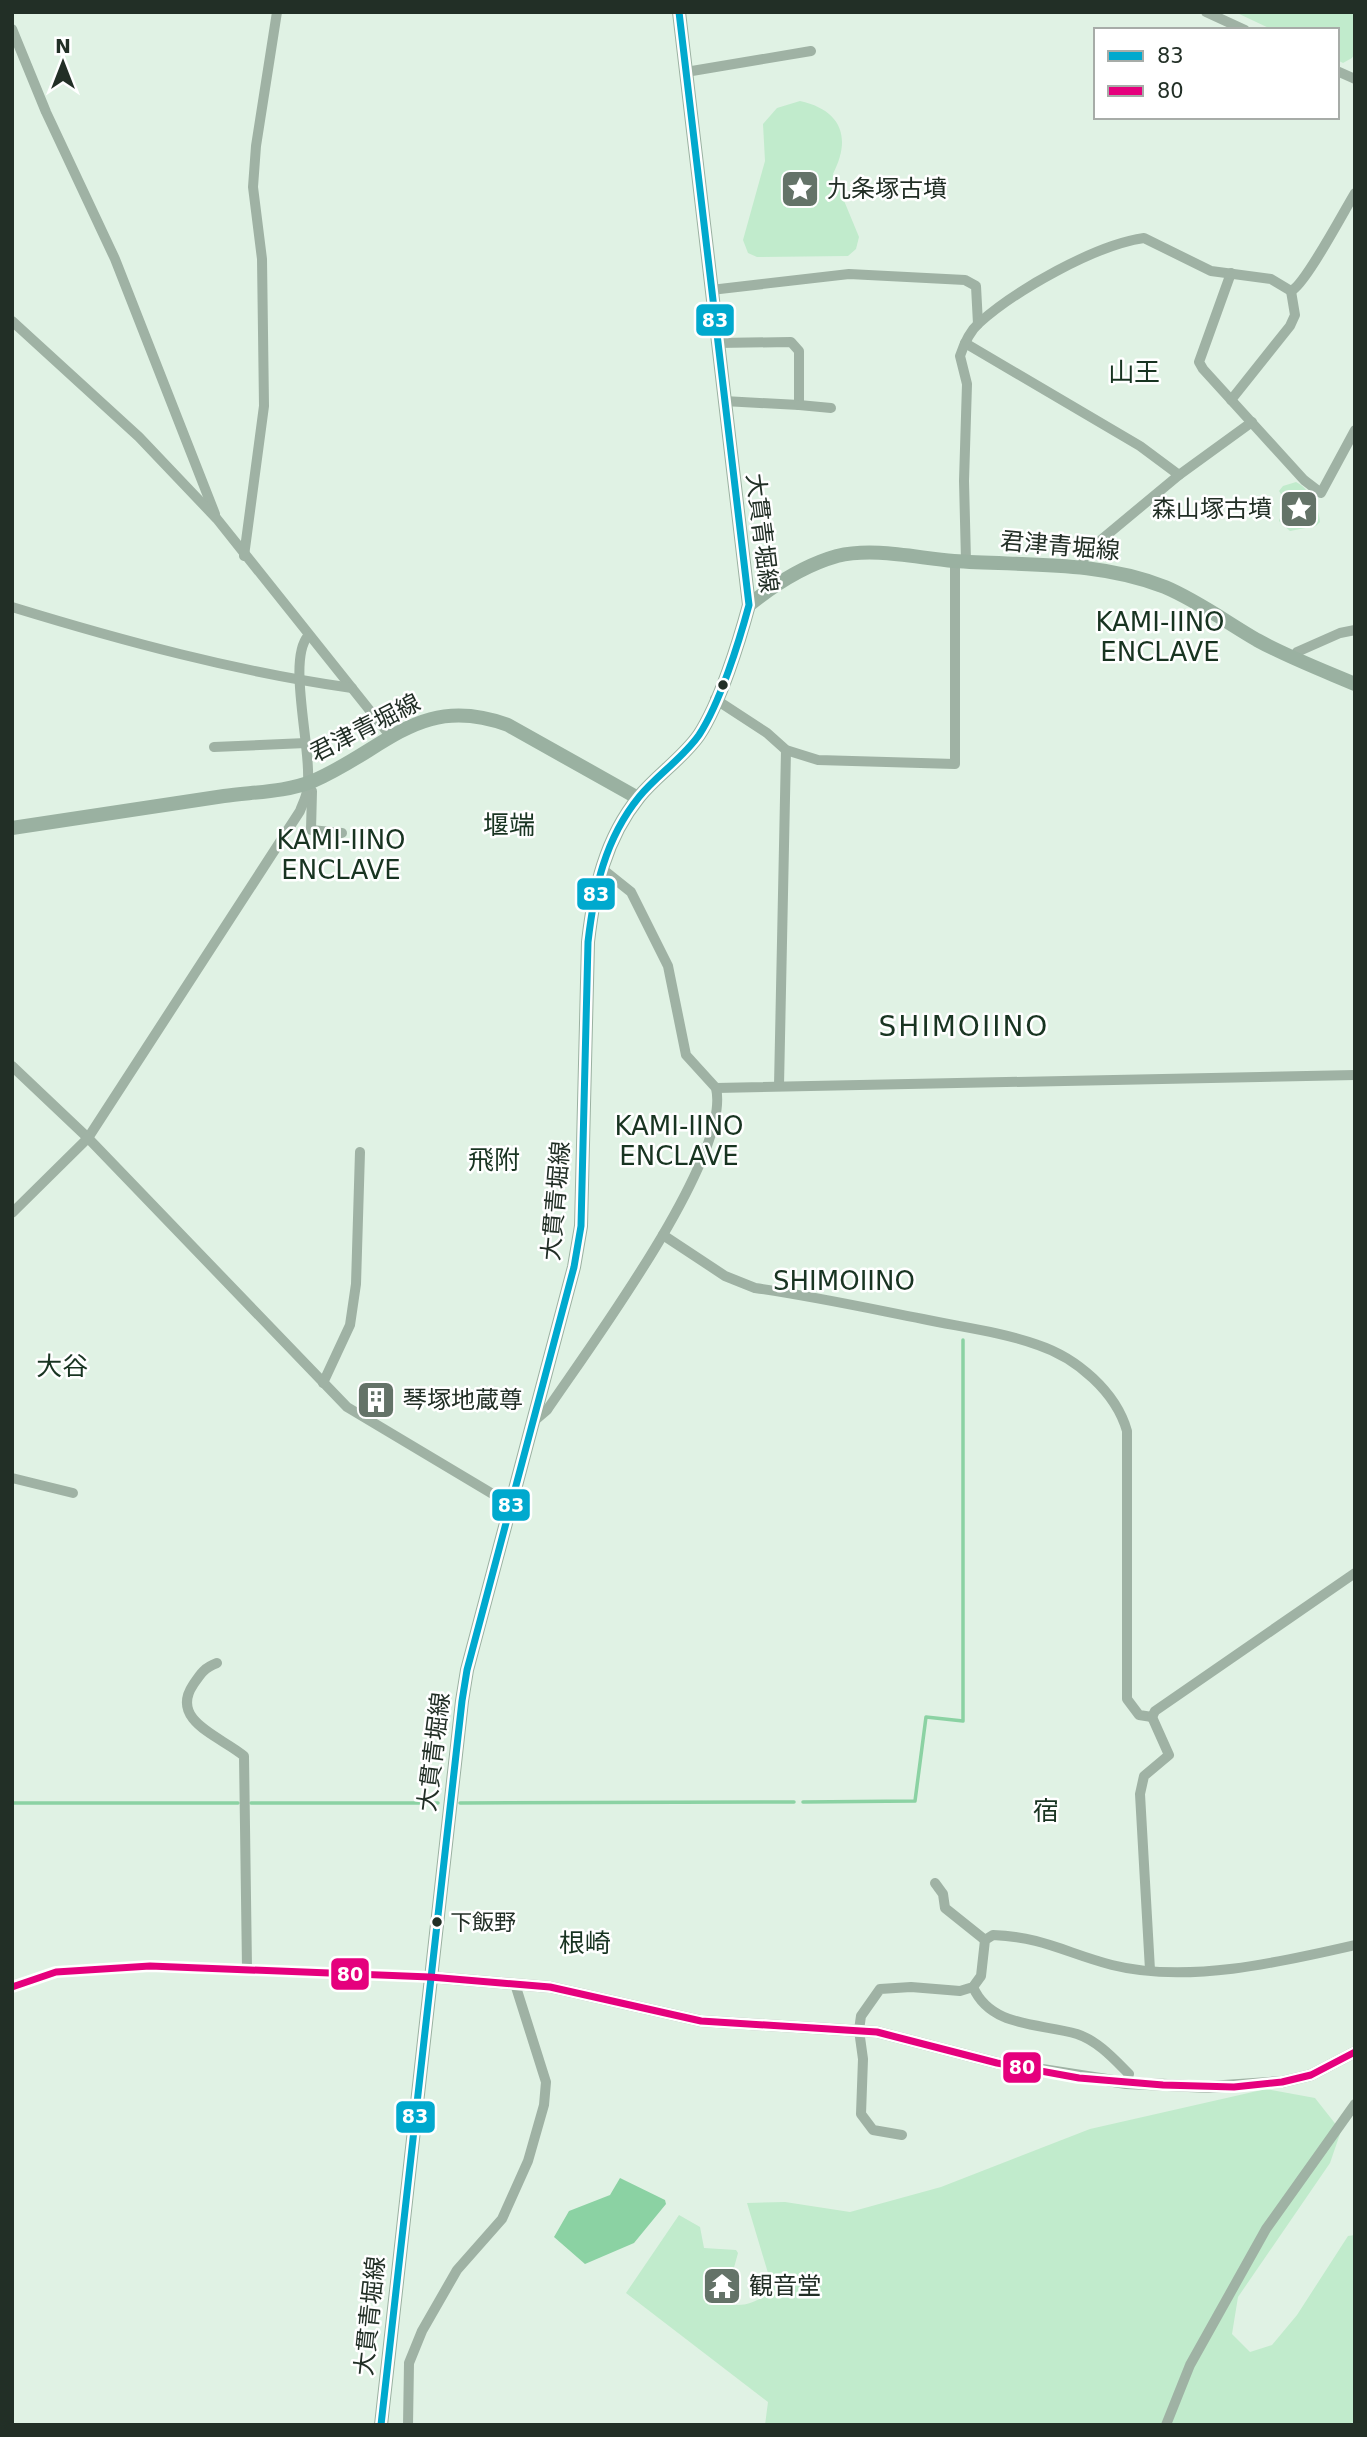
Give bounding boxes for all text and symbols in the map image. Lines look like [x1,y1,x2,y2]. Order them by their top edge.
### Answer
north arrow [28,28,98,98]
legend [1094,28,1339,119]
text: N [55,35,71,57]
text: 83 [1157,44,1184,68]
text: 80 [1157,79,1184,103]
place icon: 九条塚古墳 [779,168,821,210]
place label: 九条塚古墳 [827,175,947,203]
line badge: 83 [695,303,735,337]
text: 83 [702,309,728,331]
district label: 山王 [1108,357,1160,387]
street label: 大貫青堀線 [741,472,783,594]
place icon: 森山塚古墳 [1278,488,1320,530]
place label: 森山塚古墳 [1152,495,1272,523]
street label: 君津青堀線 [999,527,1121,565]
district label: KAMI-IINO ENCLAVE [1095,607,1225,667]
unlabelled marker [716,678,730,692]
street label: 君津青堀線 [305,688,425,768]
district label: 堰端 [483,810,535,840]
district label: KAMI-IINO ENCLAVE [276,825,406,885]
line badge: 83 [576,877,616,911]
text: 83 [583,883,609,905]
district label: SHIMOIINO [879,1010,1049,1043]
district label: KAMI-IINO ENCLAVE [614,1111,744,1171]
street label: 大貫青堀線 [537,1140,575,1262]
district label: 飛附 [468,1145,520,1175]
district label: SHIMOIINO [773,1266,915,1296]
district label: 大谷 [36,1351,88,1381]
building icon: 琴塚地蔵尊 [355,1379,397,1421]
place label: 琴塚地蔵尊 [403,1386,523,1414]
line badge: 83 [491,1488,531,1522]
text: 83 [498,1494,524,1516]
street label: 大貫青堀線 [413,1691,455,1813]
district label: 宿 [1033,1796,1059,1826]
place label: 下飯野 [450,1910,516,1935]
marker: 下飯野 [430,1915,444,1929]
district label: 根崎 [559,1928,611,1958]
line badge: 80 [330,1957,370,1991]
text: 80 [337,1963,363,1985]
line badge: 80 [1002,2051,1042,2084]
text: 80 [1009,2056,1035,2078]
line badge: 83 [395,2100,436,2134]
text: 83 [402,2105,428,2127]
street label: 大貫青堀線 [350,2255,390,2377]
temple icon: 観音堂 [701,2265,743,2307]
place label: 観音堂 [749,2272,821,2300]

